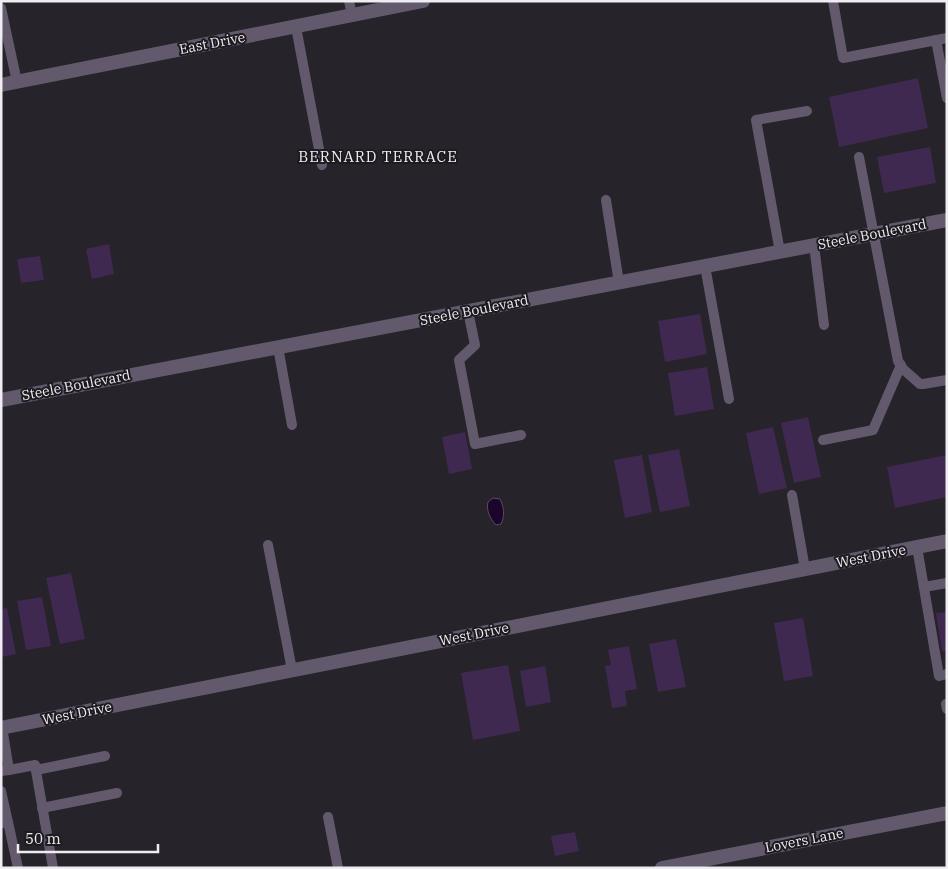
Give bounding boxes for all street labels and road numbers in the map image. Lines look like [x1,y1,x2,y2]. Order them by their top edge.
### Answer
street label: East Drive [177,28,247,58]
street label: Steele Boulevard [816,215,928,253]
street label: Steele Boulevard [418,291,530,329]
street label: Steele Boulevard [20,366,132,404]
street label: West Drive [835,540,907,572]
street label: West Drive [438,618,510,650]
street label: West Drive [41,697,113,729]
street label: Lovers Lane [763,824,845,856]

